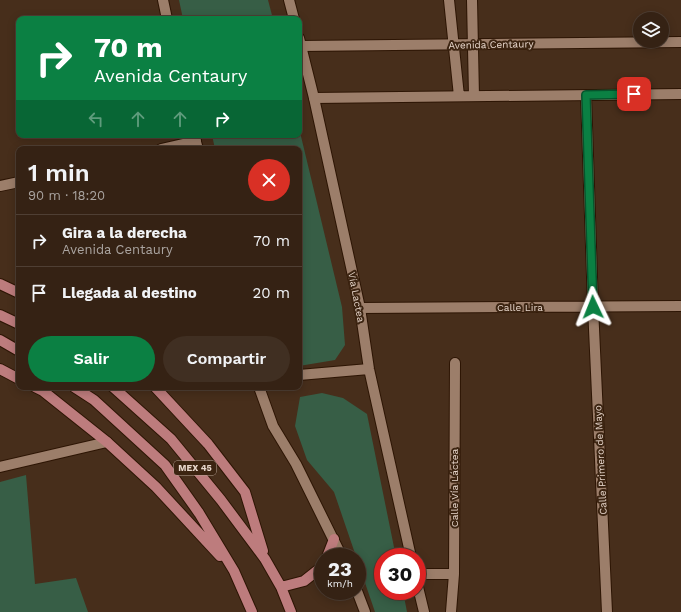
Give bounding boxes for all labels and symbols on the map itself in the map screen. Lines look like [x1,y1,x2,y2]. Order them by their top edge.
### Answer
street label: Avenida Centaury [448,38,535,51]
pin [617,77,651,111]
street label: Vía Lactea [346,271,367,323]
position arrow [572,286,614,328]
street label: Calle Lira [497,302,543,313]
street label: Calle Primero de Mayo [592,405,609,515]
street label: Calle Vía Láctea [449,449,460,527]
road number: MEX 45 [174,461,216,475]
speed limit sign: 30 [374,548,426,600]

